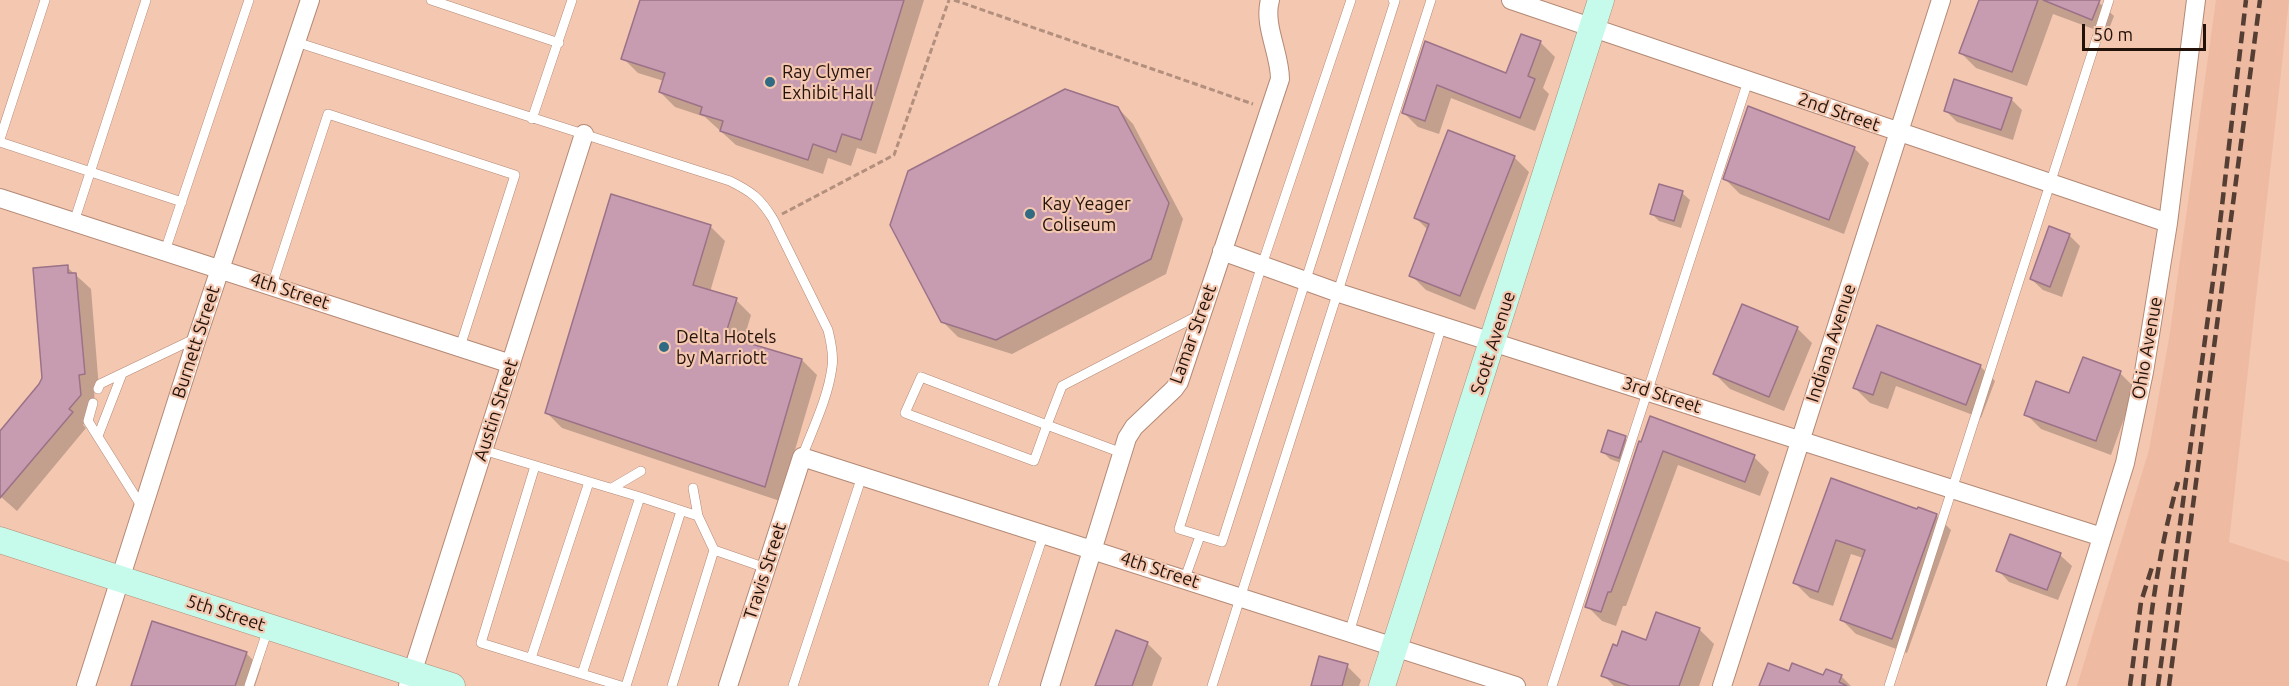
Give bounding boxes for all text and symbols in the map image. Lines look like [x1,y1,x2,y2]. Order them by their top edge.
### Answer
scale bar [2085,12,2210,50]
text: 50 m [2093,24,2133,44]
place label: Ray Clymer Exhibit Hall [782,61,873,104]
marker: Ray Clymer Exhibit Hall [763,75,777,89]
street label: 2nd Street [1795,88,1883,136]
place label: Kay Yeager Coliseum [1042,193,1131,236]
marker: Kay Yeager Coliseum [1023,207,1037,221]
street label: 4th Street [248,268,332,314]
street label: Lamar Street [1165,281,1221,387]
street label: Indiana Avenue [1802,281,1860,405]
street label: Burnett Street [168,283,224,401]
street label: Scott Avenue [1466,289,1520,397]
street label: Ohio Avenue [2127,295,2167,401]
place label: Delta Hotels by Marriott [676,326,776,368]
marker: Delta Hotels by Marriott [657,340,671,354]
street label: Austin Street [469,356,523,464]
street label: 3rd Street [1620,372,1704,418]
street label: Travis Street [739,520,791,622]
street label: 4th Street [1118,547,1202,593]
street label: 5th Street [184,590,268,636]

